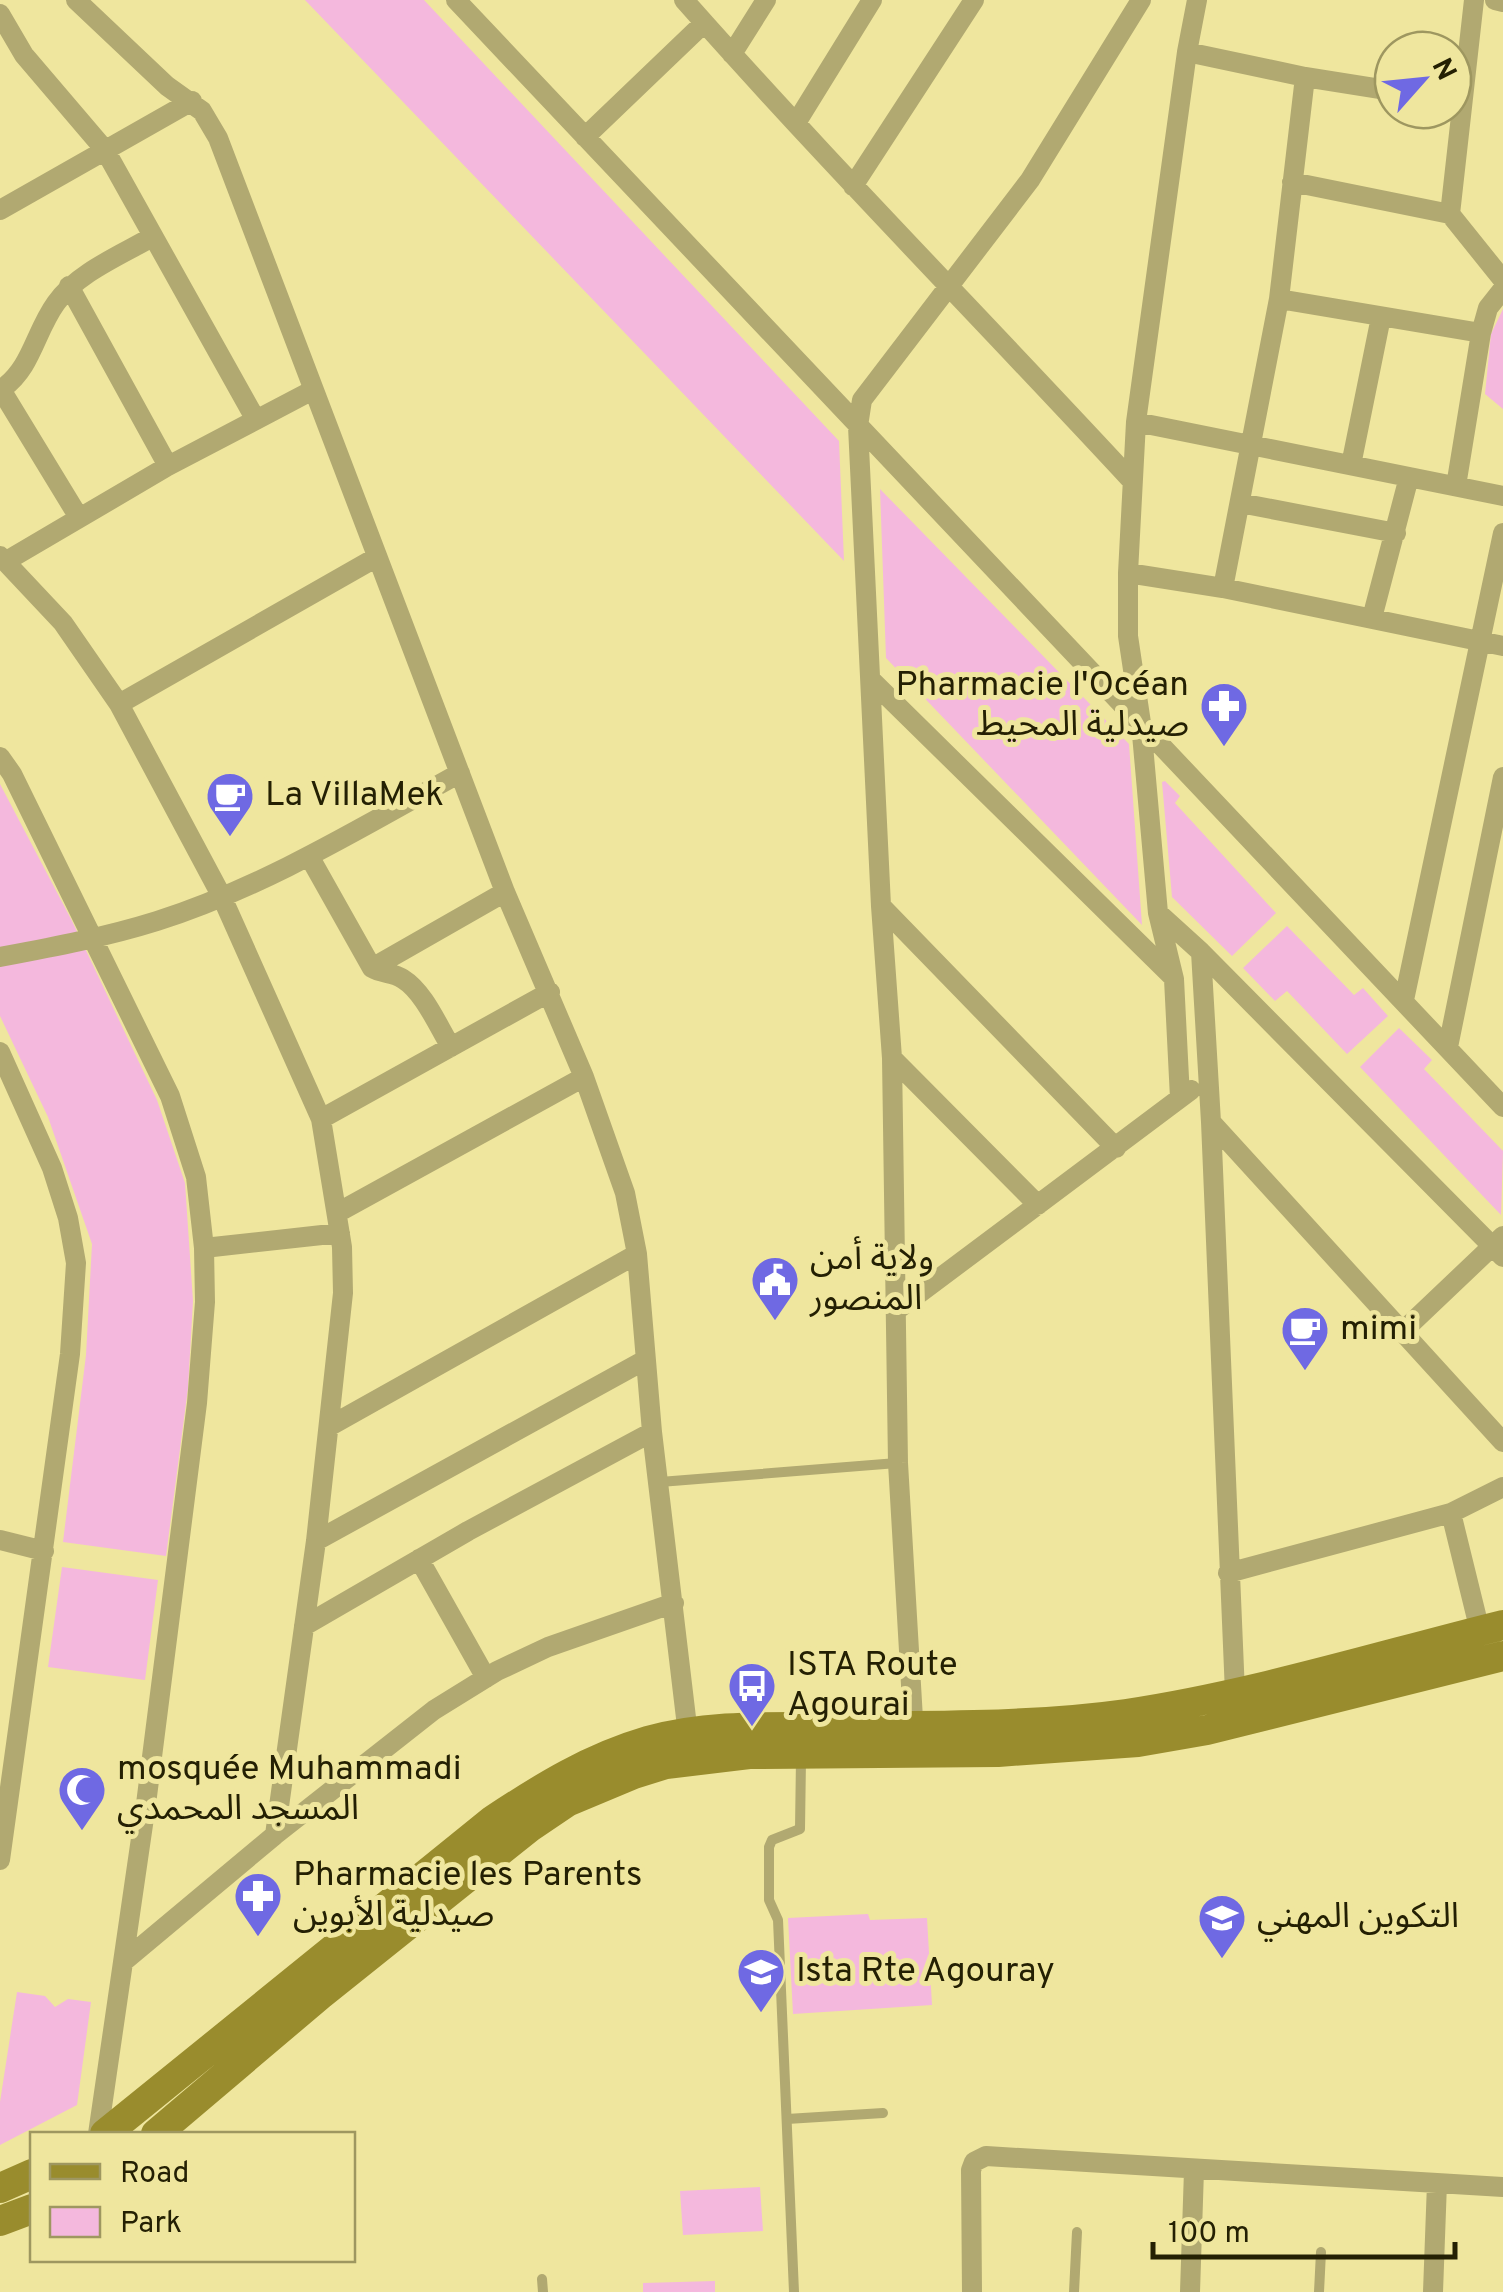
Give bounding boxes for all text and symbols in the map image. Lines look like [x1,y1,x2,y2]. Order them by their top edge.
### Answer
north arrow [1373,30,1473,130]
text: N [1422,53,1463,87]
place label: Pharmacie l'Océan صيدلية المحيط [896,664,1189,748]
pharmacy icon: Pharmacie l'Océan صيدلية المحيط [1198,680,1250,748]
cafe icon: La VillaMek [204,770,256,838]
place label: La VillaMek [265,774,444,818]
place label: ولاية أمن المنصور [809,1236,934,1322]
public building icon: ولاية أمن المنصور [749,1254,801,1322]
cafe icon: mimi [1279,1304,1331,1372]
place label: mimi [1340,1308,1417,1352]
place label: ISTA Route Agourai [787,1644,957,1728]
bus stop icon: ISTA Route Agourai [726,1660,778,1728]
place label: mosquée Muhammadi المسجد المحمدي [117,1748,462,1834]
mosque icon: mosquée Muhammadi المسجد المحمدي [56,1764,108,1832]
place label: Pharmacie les Parents صيدلية الأبوين [293,1854,642,1938]
pharmacy icon: Pharmacie les Parents صيدلية الأبوين [232,1870,284,1938]
school or university icon: التكوين المهني [1196,1892,1248,1960]
place label: التكوين المهني [1257,1896,1459,1942]
school or university icon: Ista Rte Agouray [735,1946,787,2014]
place label: Ista Rte Agouray [796,1950,1055,1994]
legend [30,2132,355,2262]
text: Road [120,2156,189,2193]
scale bar [1153,2197,1456,2259]
text: Park [120,2206,182,2243]
text: 100 m [1168,2216,1250,2253]

